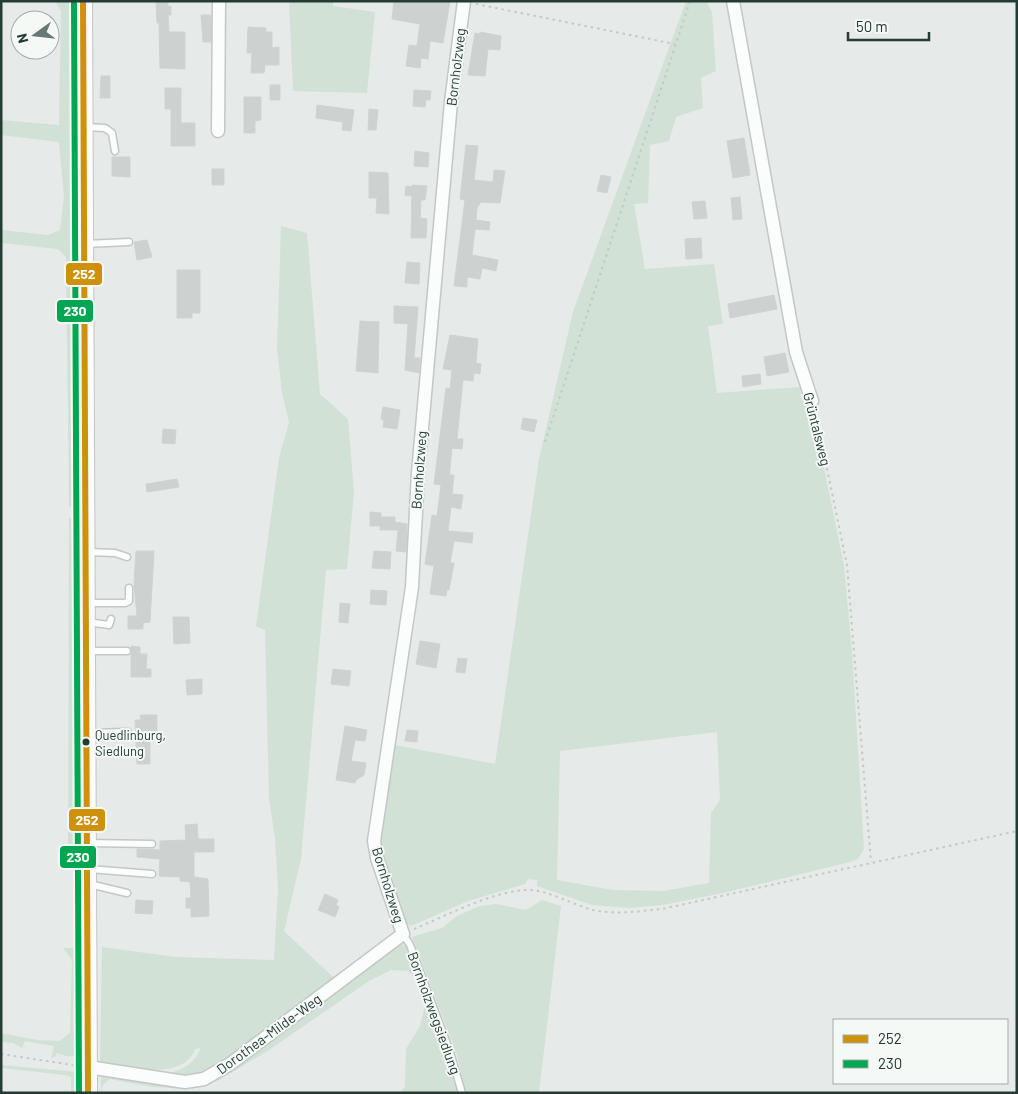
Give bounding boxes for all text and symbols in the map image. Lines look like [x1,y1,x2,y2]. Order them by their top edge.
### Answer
north arrow [10,10,60,60]
scale bar [848,10,929,42]
text: 50 m [856,17,888,35]
street label: Bornholzweg [442,27,469,107]
text: N [13,32,31,45]
line badge: 252 [65,262,103,286]
text: 252 [72,265,96,282]
line badge: 230 [56,299,94,323]
text: 230 [63,302,87,319]
street label: Grüntalsweg [800,390,835,467]
street label: Bornholzweg [407,430,430,510]
place label: Quedlinburg, Siedlung [95,727,166,759]
marker: Quedlinburg, Siedlung [81,737,91,747]
line badge: 252 [68,808,106,832]
text: 252 [75,811,99,828]
line badge: 230 [59,845,97,869]
street label: Bornholzweg [369,845,408,925]
text: 230 [66,848,90,865]
street label: Bornholzwegsiedlung [404,949,465,1077]
street label: Dorothea-Milde-Weg [213,990,324,1077]
legend [833,1019,1008,1084]
text: 252 [878,1029,902,1047]
text: 230 [878,1054,902,1072]

